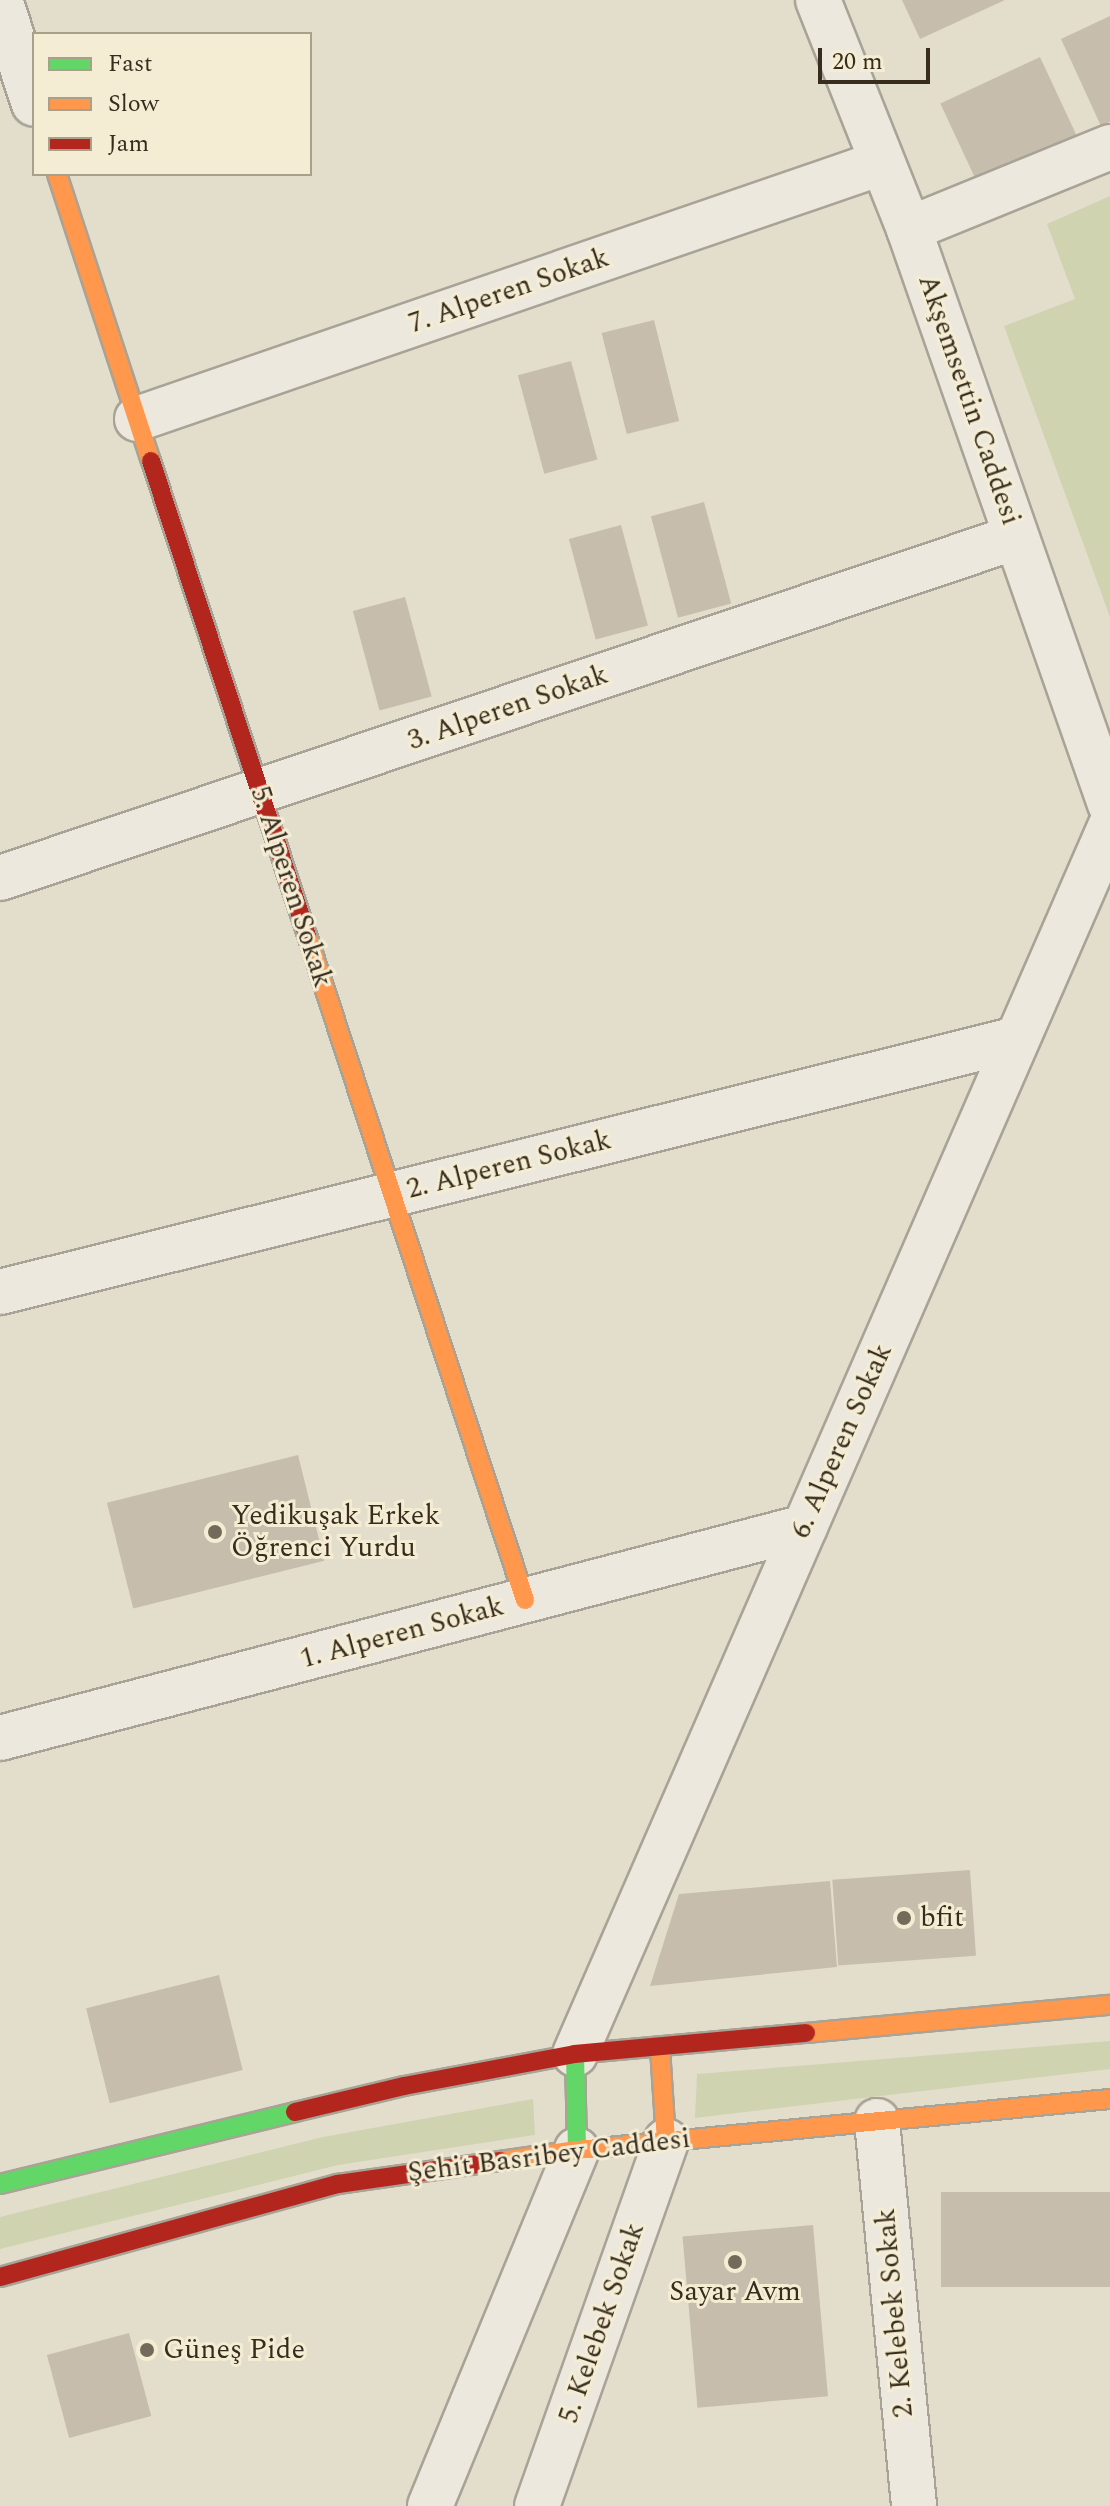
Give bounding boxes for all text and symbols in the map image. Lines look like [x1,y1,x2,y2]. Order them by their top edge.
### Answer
legend [32,32,312,176]
scale bar [822,32,934,82]
text: 20 m [832,44,883,80]
text: Fast [108,46,153,82]
text: Slow [108,86,159,122]
text: Jam [108,126,149,162]
street label: 7. Alperen Sokak [405,241,613,341]
street label: Akşemsettin Caddesi [910,270,1028,530]
street label: 3. Alperen Sokak [404,658,612,758]
street label: 5. Alperen Sokak [243,782,339,992]
street label: 2. Alperen Sokak [403,1123,615,1207]
street label: 6. Alperen Sokak [784,1339,900,1543]
place label: Yedikuşak Erkek Öğrenci Yurdu [231,1499,440,1565]
marker: Yedikuşak Erkek Öğrenci Yurdu [206,1523,224,1541]
street label: 1. Alperen Sokak [297,1590,507,1676]
place label: bfit [920,1901,964,1935]
marker: bfit [895,1909,913,1927]
street label: Şehit Basribey Caddesi [406,2122,692,2190]
street label: 2. Kelebek Sokak [869,2207,921,2419]
street label: 5. Kelebek Sokak [552,2218,652,2428]
marker: Sayar Avm [726,2253,744,2271]
place label: Sayar Avm [669,2275,801,2309]
place label: Güneş Pide [163,2333,305,2367]
marker: Güneş Pide [138,2341,156,2359]

